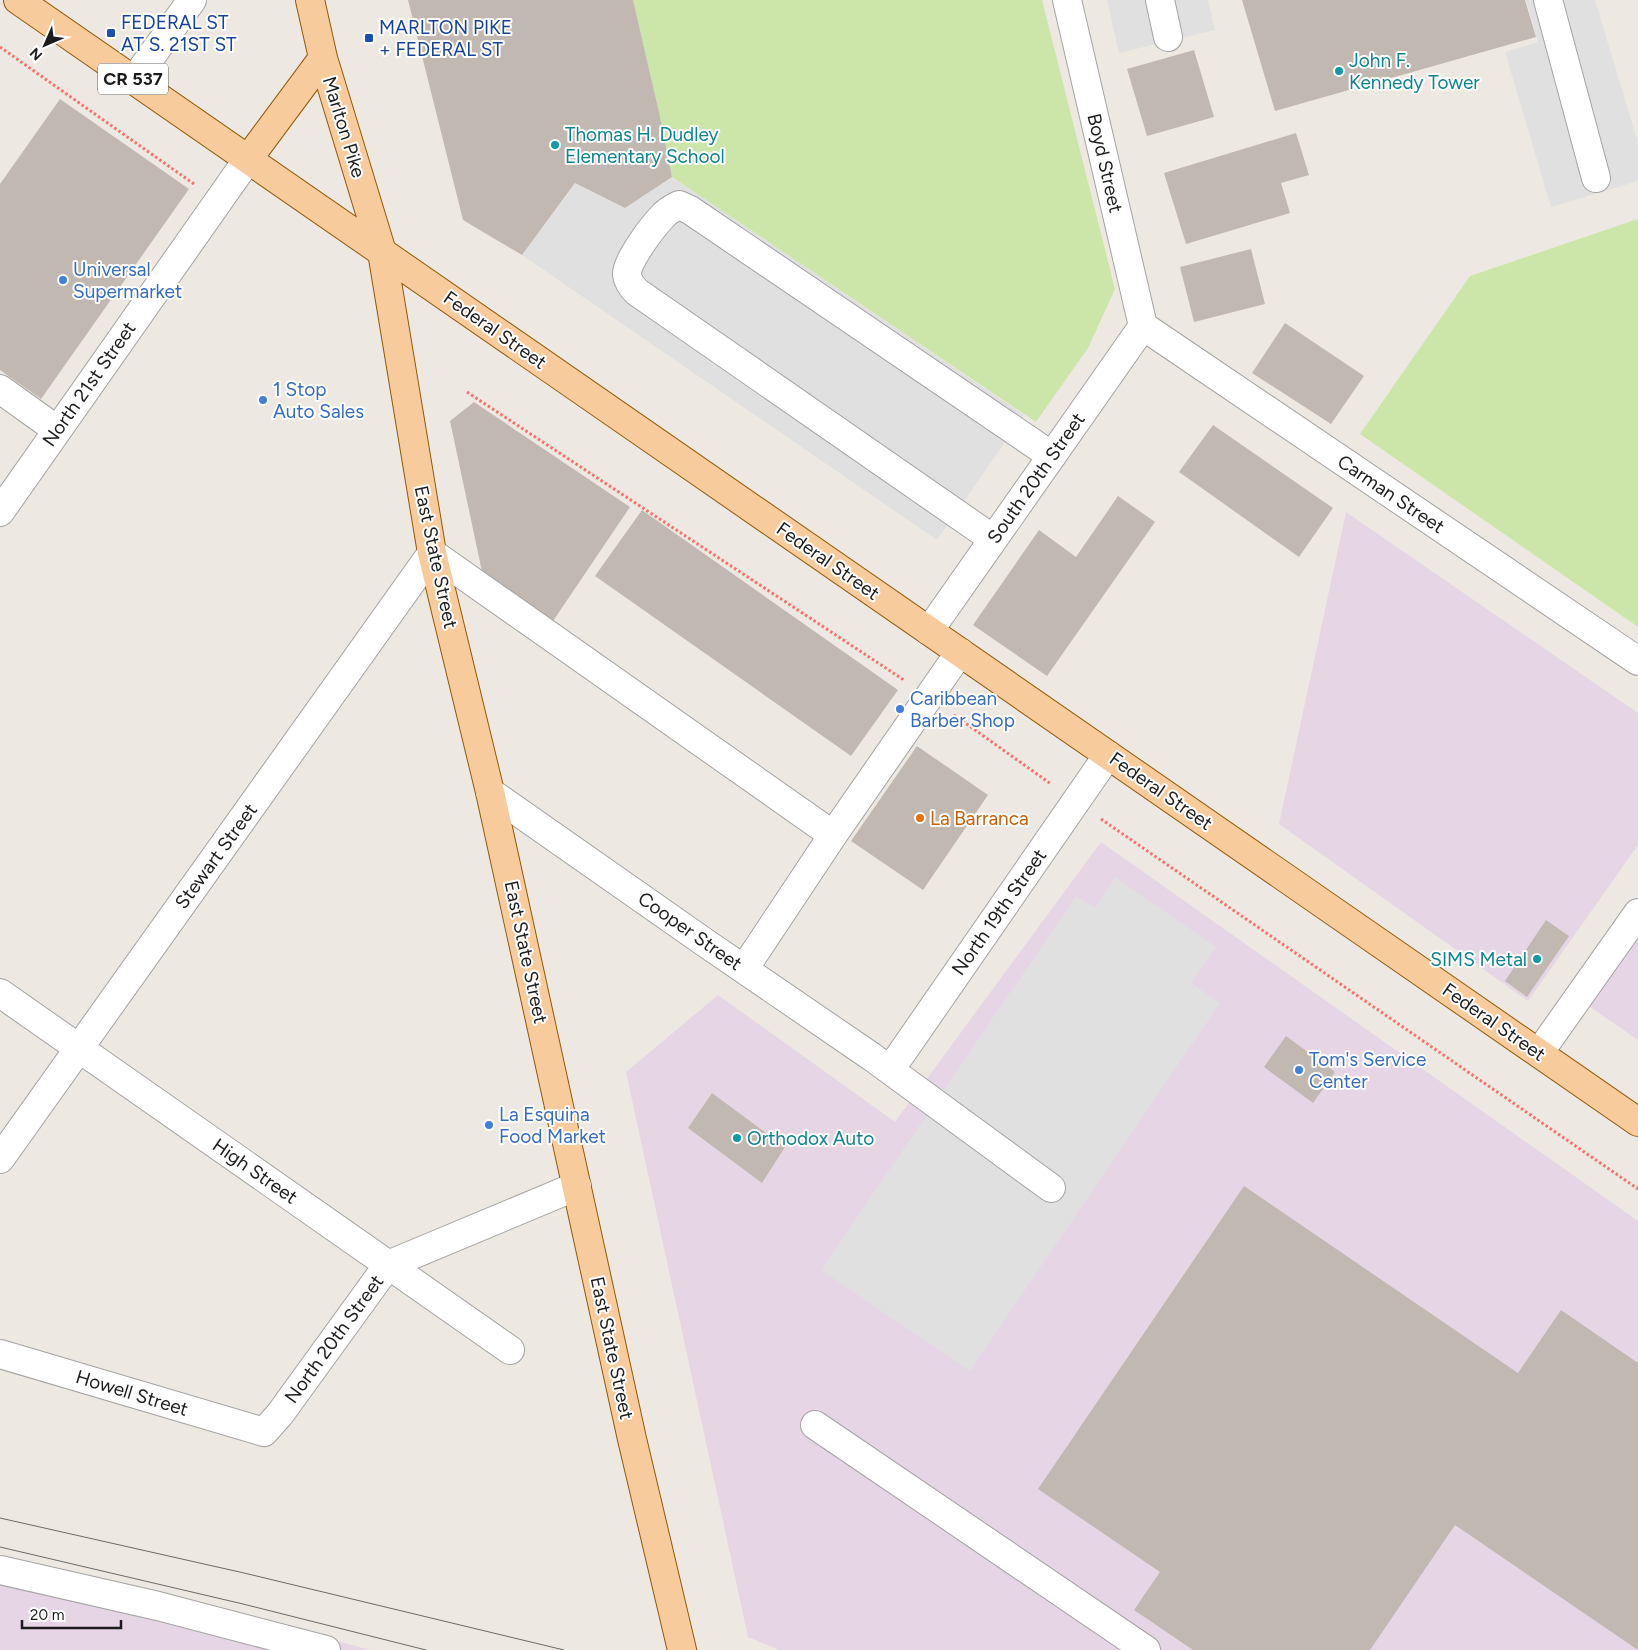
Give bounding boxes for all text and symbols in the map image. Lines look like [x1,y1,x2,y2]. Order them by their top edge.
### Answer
place label: FEDERAL ST AT S. 21ST ST [121,11,237,56]
place label: MARLTON PIKE + FEDERAL ST [379,16,512,61]
north arrow [20,20,70,70]
marker: FEDERAL ST AT S. 21ST ST [105,27,117,39]
marker: MARLTON PIKE + FEDERAL ST [363,32,375,44]
text: N [26,44,46,64]
place label: John F. Kennedy Tower [1349,49,1480,94]
road number: CR 537 [98,64,168,95]
marker: John F. Kennedy Tower [1333,65,1345,77]
street label: Marlton Pike [318,74,370,180]
street label: Boyd Street [1082,111,1128,215]
place label: Thomas H. Dudley Elementary School [565,123,725,168]
marker: Thomas H. Dudley Elementary School [549,139,561,151]
place label: Universal Supermarket [73,258,182,303]
marker: Universal Supermarket [57,274,69,286]
street label: Federal Street [439,286,551,374]
street label: North 21st Street [37,317,141,451]
place label: 1 Stop Auto Sales [273,378,364,423]
marker: 1 Stop Auto Sales [257,394,269,406]
street label: South 20th Street [982,408,1090,548]
street label: Carman Street [1333,450,1449,538]
street label: East State Street [410,483,462,631]
street label: Federal Street [772,517,884,605]
place label: Caribbean Barber Shop [910,687,1015,732]
marker: Caribbean Barber Shop [894,703,906,715]
street label: Federal Street [1105,747,1217,835]
street label: Stewart Street [170,799,262,913]
place label: La Barranca [930,807,1029,830]
marker: La Barranca [914,812,926,824]
street label: North 19th Street [947,844,1051,980]
street label: East State Street [500,878,552,1026]
street label: Cooper Street [634,887,746,975]
place label: SIMS Metal [1430,948,1527,971]
marker: SIMS Metal [1531,953,1543,965]
street label: Federal Street [1438,978,1550,1066]
place label: Tom's Service Center [1309,1048,1426,1093]
marker: Tom's Service Center [1293,1064,1305,1076]
place label: La Esquina Food Market [499,1103,606,1148]
marker: La Esquina Food Market [483,1119,495,1131]
place label: Orthodox Auto [747,1127,874,1150]
marker: Orthodox Auto [731,1132,743,1144]
street label: High Street [208,1133,302,1209]
street label: North 20th Street [280,1270,388,1408]
street label: East State Street [586,1274,638,1422]
street label: Howell Street [73,1365,191,1421]
scale bar [22,1598,121,1630]
text: 20 m [30,1606,64,1624]

